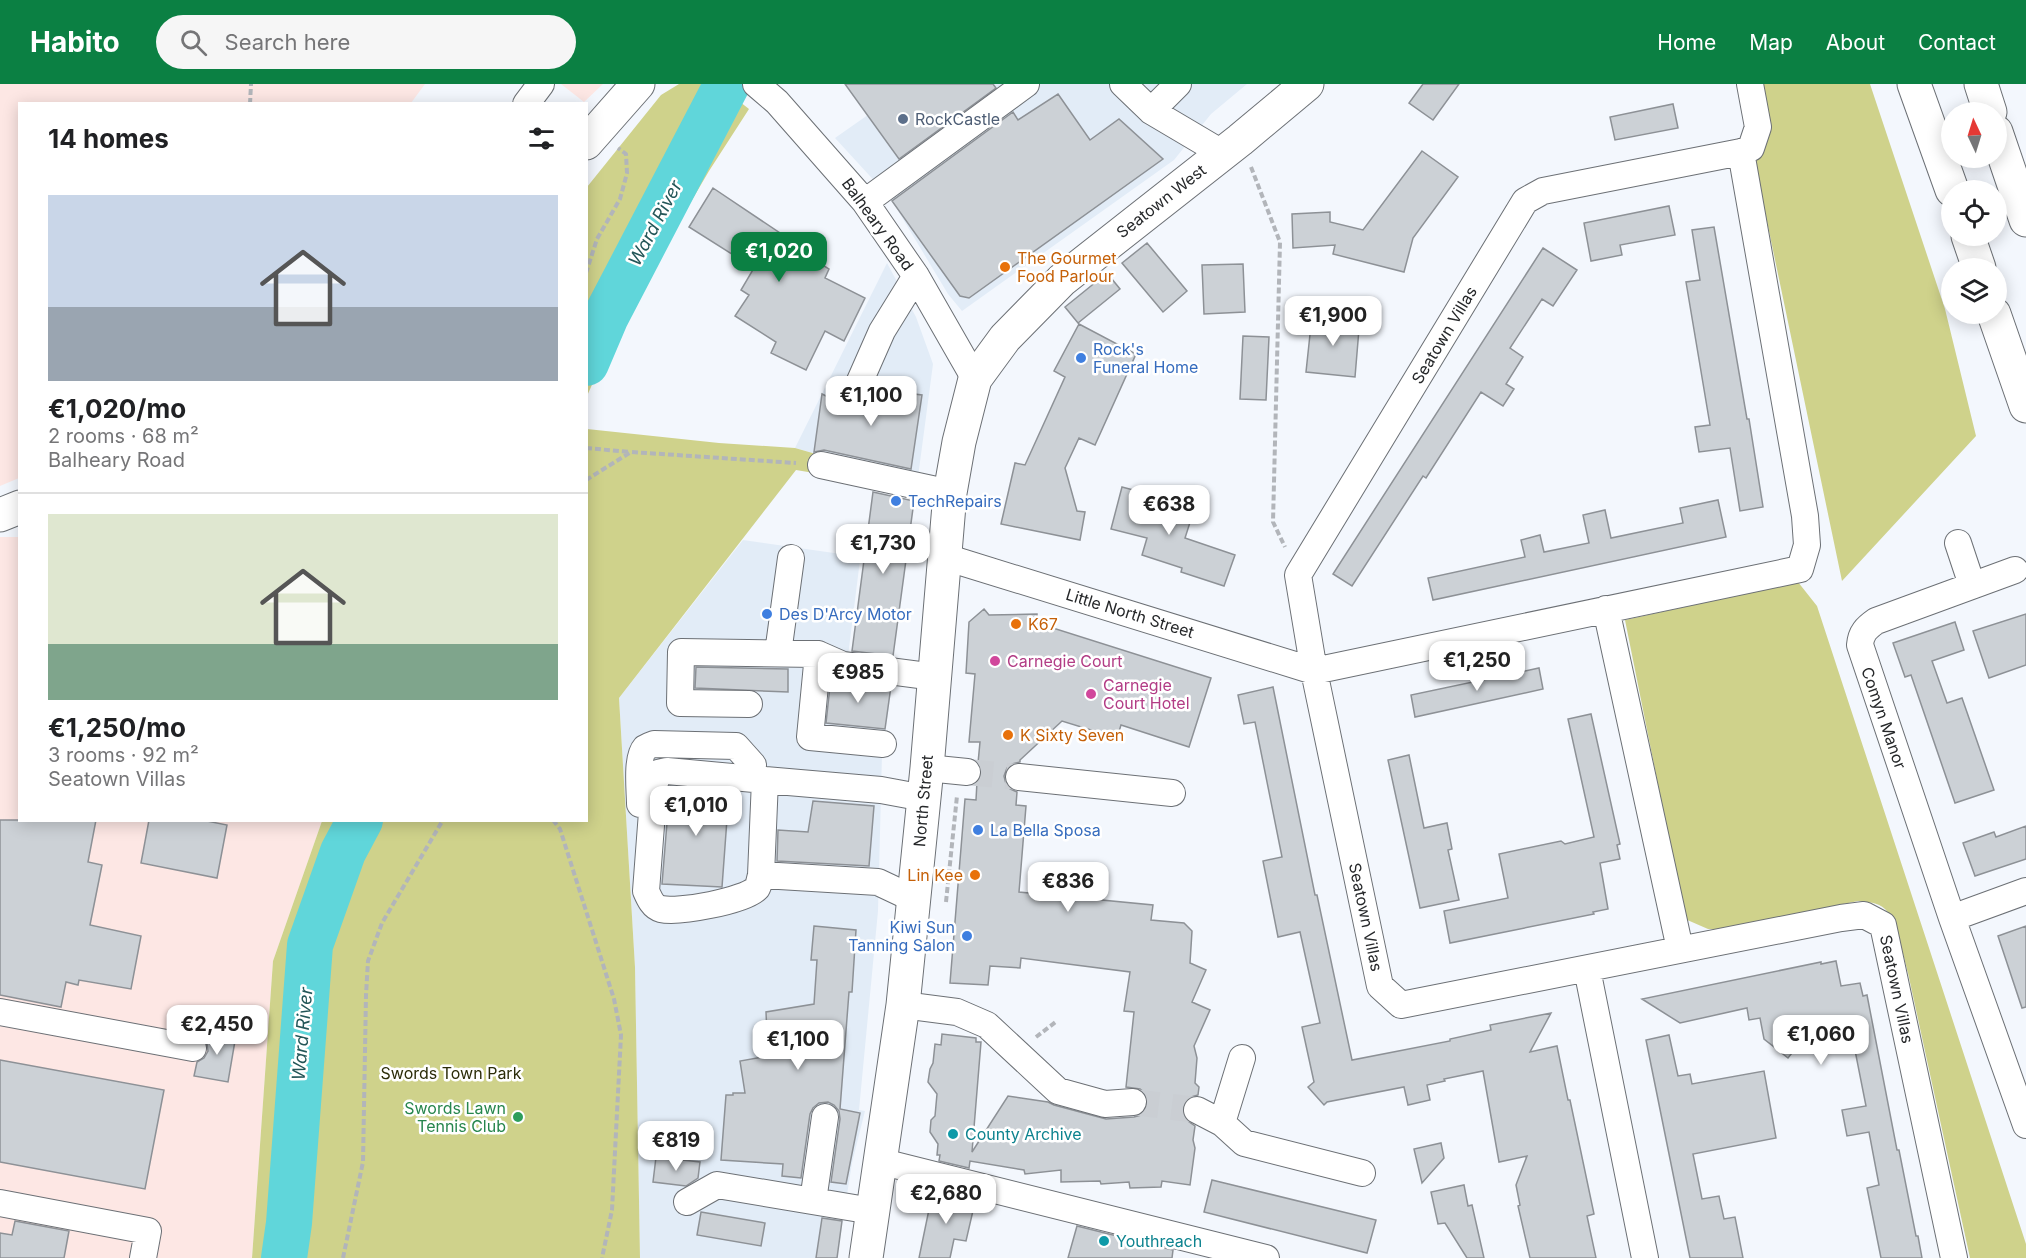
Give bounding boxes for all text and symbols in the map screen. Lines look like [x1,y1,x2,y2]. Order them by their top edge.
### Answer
search box [156,15,576,69]
text: Habito [30,25,120,59]
icon: search [177,26,210,59]
text: Search here [225,29,350,55]
text: Home [1657,30,1716,55]
text: Map [1749,30,1793,55]
text: About [1826,30,1885,55]
text: Contact [1918,30,1996,55]
north arrow [1941,102,2007,168]
map controls [1941,102,2007,324]
place label: RockCastle [915,109,1000,129]
marker: RockCastle [896,112,910,126]
icon: filters [525,122,558,155]
text: 14 homes [48,123,169,154]
street label: Seatown West [1112,160,1210,242]
street label: Balheary Road [838,174,918,274]
water label: Ward River [624,176,687,269]
button: locate [1941,180,2007,246]
pin: €1,020 [730,232,828,283]
icon: home [249,234,357,342]
text: €1,020 [745,239,813,263]
place label: The Gourmet Food Parlour [1017,248,1116,286]
button: layers [1941,258,2007,324]
marker: The Gourmet Food Parlour [998,260,1012,274]
street label: Seatown Villas [1407,283,1481,387]
pin: €1,900 [1284,296,1382,347]
text: €1,900 [1299,303,1367,327]
place label: Rock's Funeral Home [1093,339,1198,377]
marker: Rock's Funeral Home [1074,351,1088,365]
pin: €1,100 [822,376,920,427]
text: €1,100 [840,383,902,407]
text: €1,020/mo [48,393,186,424]
text: 2 rooms · 68 m² [48,424,199,448]
text: Balheary Road [48,448,185,472]
pin: €638 [1133,485,1205,536]
place label: TechRepairs [908,491,1002,511]
text: €638 [1143,492,1195,516]
marker: TechRepairs [889,494,903,508]
pin: €1,730 [834,524,932,575]
text: €1,730 [850,531,916,555]
icon: home [249,553,357,661]
street label: Little North Street [1063,584,1197,642]
place label: Des D'Arcy Motor [779,604,912,624]
marker: Des D'Arcy Motor [760,607,774,621]
place label: K67 [1028,614,1058,634]
marker: K67 [1009,617,1023,631]
pin: €1,250 [1428,641,1526,692]
text: €1,250 [1443,648,1511,672]
place label: Carnegie Court [1007,651,1123,671]
pin: €985 [822,653,894,704]
marker: Carnegie Court [988,654,1002,668]
text: €985 [832,660,884,684]
street label: Comyn Manor [1857,664,1911,772]
place label: Carnegie Court Hotel [1103,675,1190,713]
marker: Carnegie Court Hotel [1084,687,1098,701]
text: €1,250/mo [48,712,186,743]
place label: K Sixty Seven [1020,725,1124,745]
marker: K Sixty Seven [1001,728,1015,742]
text: 3 rooms · 92 m² [48,743,199,767]
street label: North Street [909,754,937,848]
text: Seatown Villas [48,767,186,791]
pin: €1,010 [647,786,745,837]
text: €1,010 [664,793,728,817]
place label: La Bella Sposa [990,820,1101,840]
marker: La Bella Sposa [971,823,985,837]
street label: Seatown Villas [1345,861,1387,973]
pin: €836 [1032,862,1104,913]
place label: Lin Kee [907,865,963,885]
marker: Lin Kee [968,868,982,882]
text: €836 [1042,869,1094,893]
place label: Kiwi Sun Tanning Salon [848,917,955,955]
marker: Kiwi Sun Tanning Salon [960,929,974,943]
street label: Seatown Villas [1876,933,1918,1045]
water label: Ward River [287,985,317,1081]
pin: €2,450 [168,1005,266,1056]
text: €2,450 [181,1012,253,1036]
pin: €1,060 [1772,1015,1870,1066]
pin: €1,100 [749,1020,847,1071]
text: €1,060 [1787,1022,1855,1046]
text: €1,100 [767,1027,829,1051]
park label: Swords Town Park [381,1063,522,1083]
place label: Swords Lawn Tennis Club [404,1098,506,1136]
marker: Swords Lawn Tennis Club [511,1110,525,1124]
pin: €819 [640,1121,712,1172]
place label: County Archive [965,1124,1082,1144]
marker: County Archive [946,1127,960,1141]
text: €819 [652,1128,700,1152]
pin: €2,680 [897,1174,995,1225]
text: €2,680 [910,1181,982,1205]
place label: Youthreach [1116,1231,1202,1251]
marker: Youthreach [1097,1234,1111,1248]

